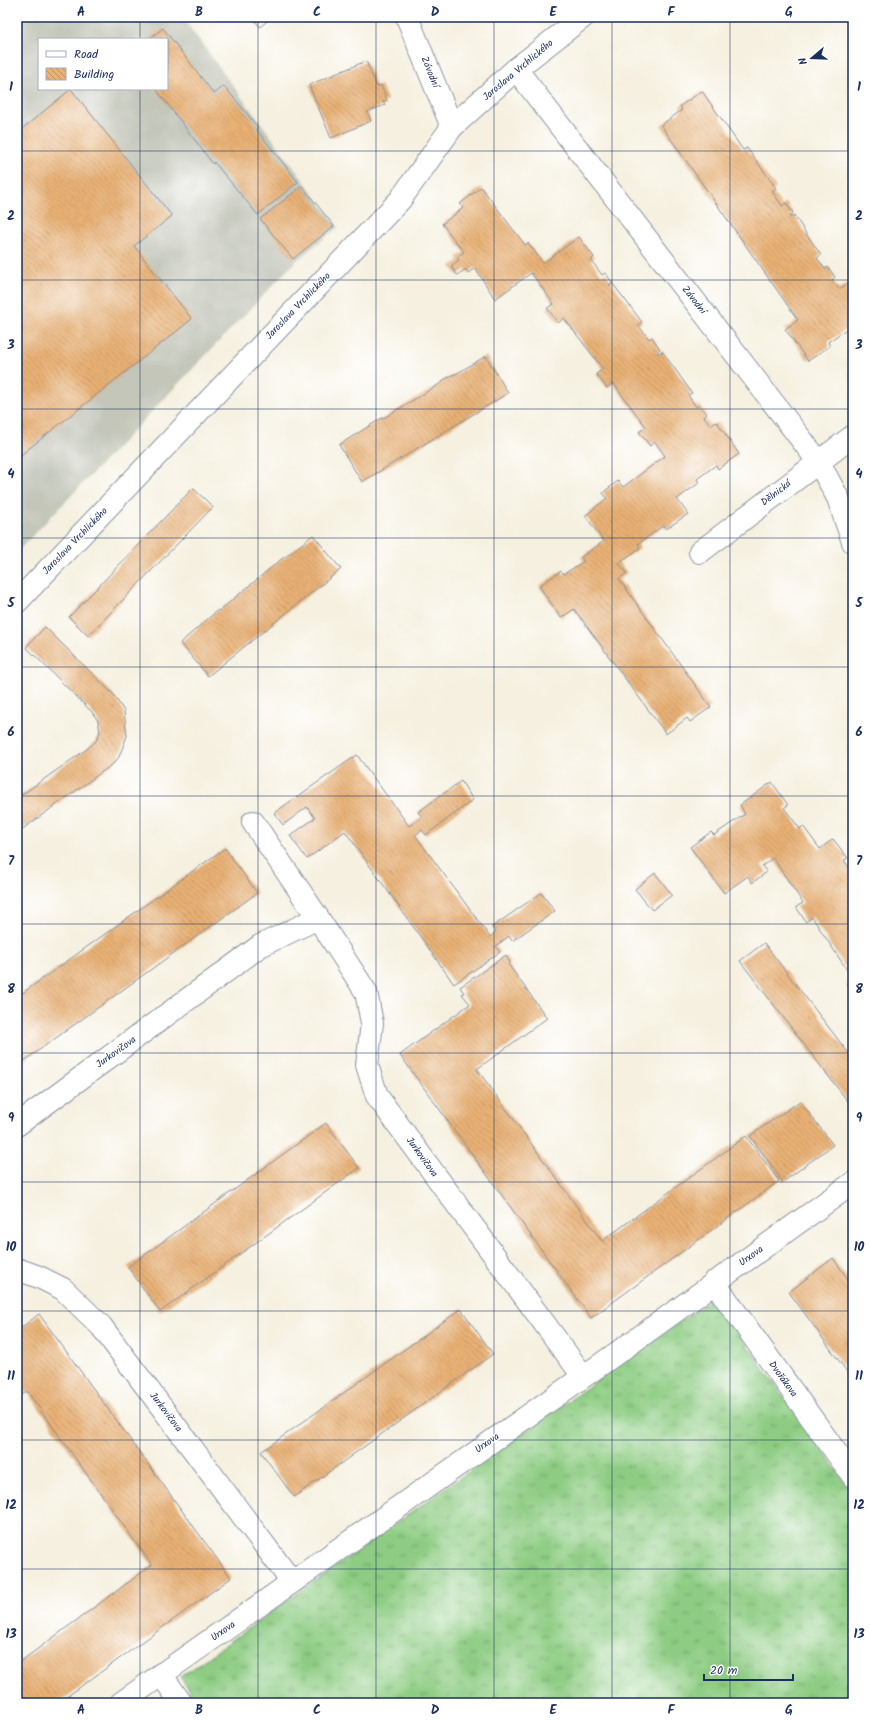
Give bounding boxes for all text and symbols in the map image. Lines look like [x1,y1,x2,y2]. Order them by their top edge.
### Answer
text: A [77,2,85,23]
text: B [195,2,203,23]
text: C [313,2,321,23]
text: D [431,2,440,23]
text: E [549,2,557,23]
text: F [667,2,675,23]
text: G [785,2,793,23]
street label: Jaroslava Vrchlického [479,35,557,104]
legend [38,38,168,90]
north arrow [792,38,832,78]
text: Road [74,45,99,64]
street label: Závodní [417,54,444,92]
text: N [794,55,813,67]
text: Building [74,65,114,84]
text: 1 [9,77,13,98]
text: 1 [857,77,861,98]
text: 2 [7,206,15,227]
text: 2 [855,206,863,227]
street label: Jaroslava Vrchlického [262,268,335,343]
street label: Závodní [678,282,711,319]
text: 3 [6,335,15,356]
text: 3 [854,335,863,356]
text: 4 [7,464,15,485]
text: 4 [855,464,863,485]
street label: Dělnická [757,475,796,510]
street label: Jaroslava Vrchlického [39,503,112,578]
text: 5 [7,593,16,614]
text: 5 [855,593,864,614]
text: 6 [7,722,15,743]
text: 6 [855,722,863,743]
text: 7 [8,851,15,872]
text: 7 [856,851,863,872]
text: 8 [7,979,15,1000]
text: 8 [855,979,863,1000]
street label: Jurkovičova [92,1032,140,1072]
text: 9 [8,1108,15,1129]
text: 9 [856,1108,863,1129]
street label: Jurkovičova [402,1133,442,1181]
text: 10 [6,1237,17,1258]
text: 10 [854,1237,865,1258]
street label: Urxova [735,1241,767,1270]
street label: Dvořákova [764,1358,802,1401]
text: 11 [7,1366,15,1387]
text: 11 [855,1366,863,1387]
street label: Jurkovičova [146,1389,187,1436]
street label: Urxova [471,1429,503,1457]
text: 12 [5,1495,17,1516]
text: 12 [853,1495,865,1516]
street label: Urxova [207,1617,239,1645]
text: 13 [5,1624,17,1645]
text: 13 [853,1624,865,1645]
scale bar [704,1656,793,1682]
text: 20 m [710,1661,738,1680]
text: A [77,1700,85,1720]
text: B [195,1700,203,1720]
text: C [313,1700,321,1720]
text: D [431,1700,440,1720]
text: E [549,1700,557,1720]
text: F [667,1700,675,1720]
text: G [785,1700,793,1720]

